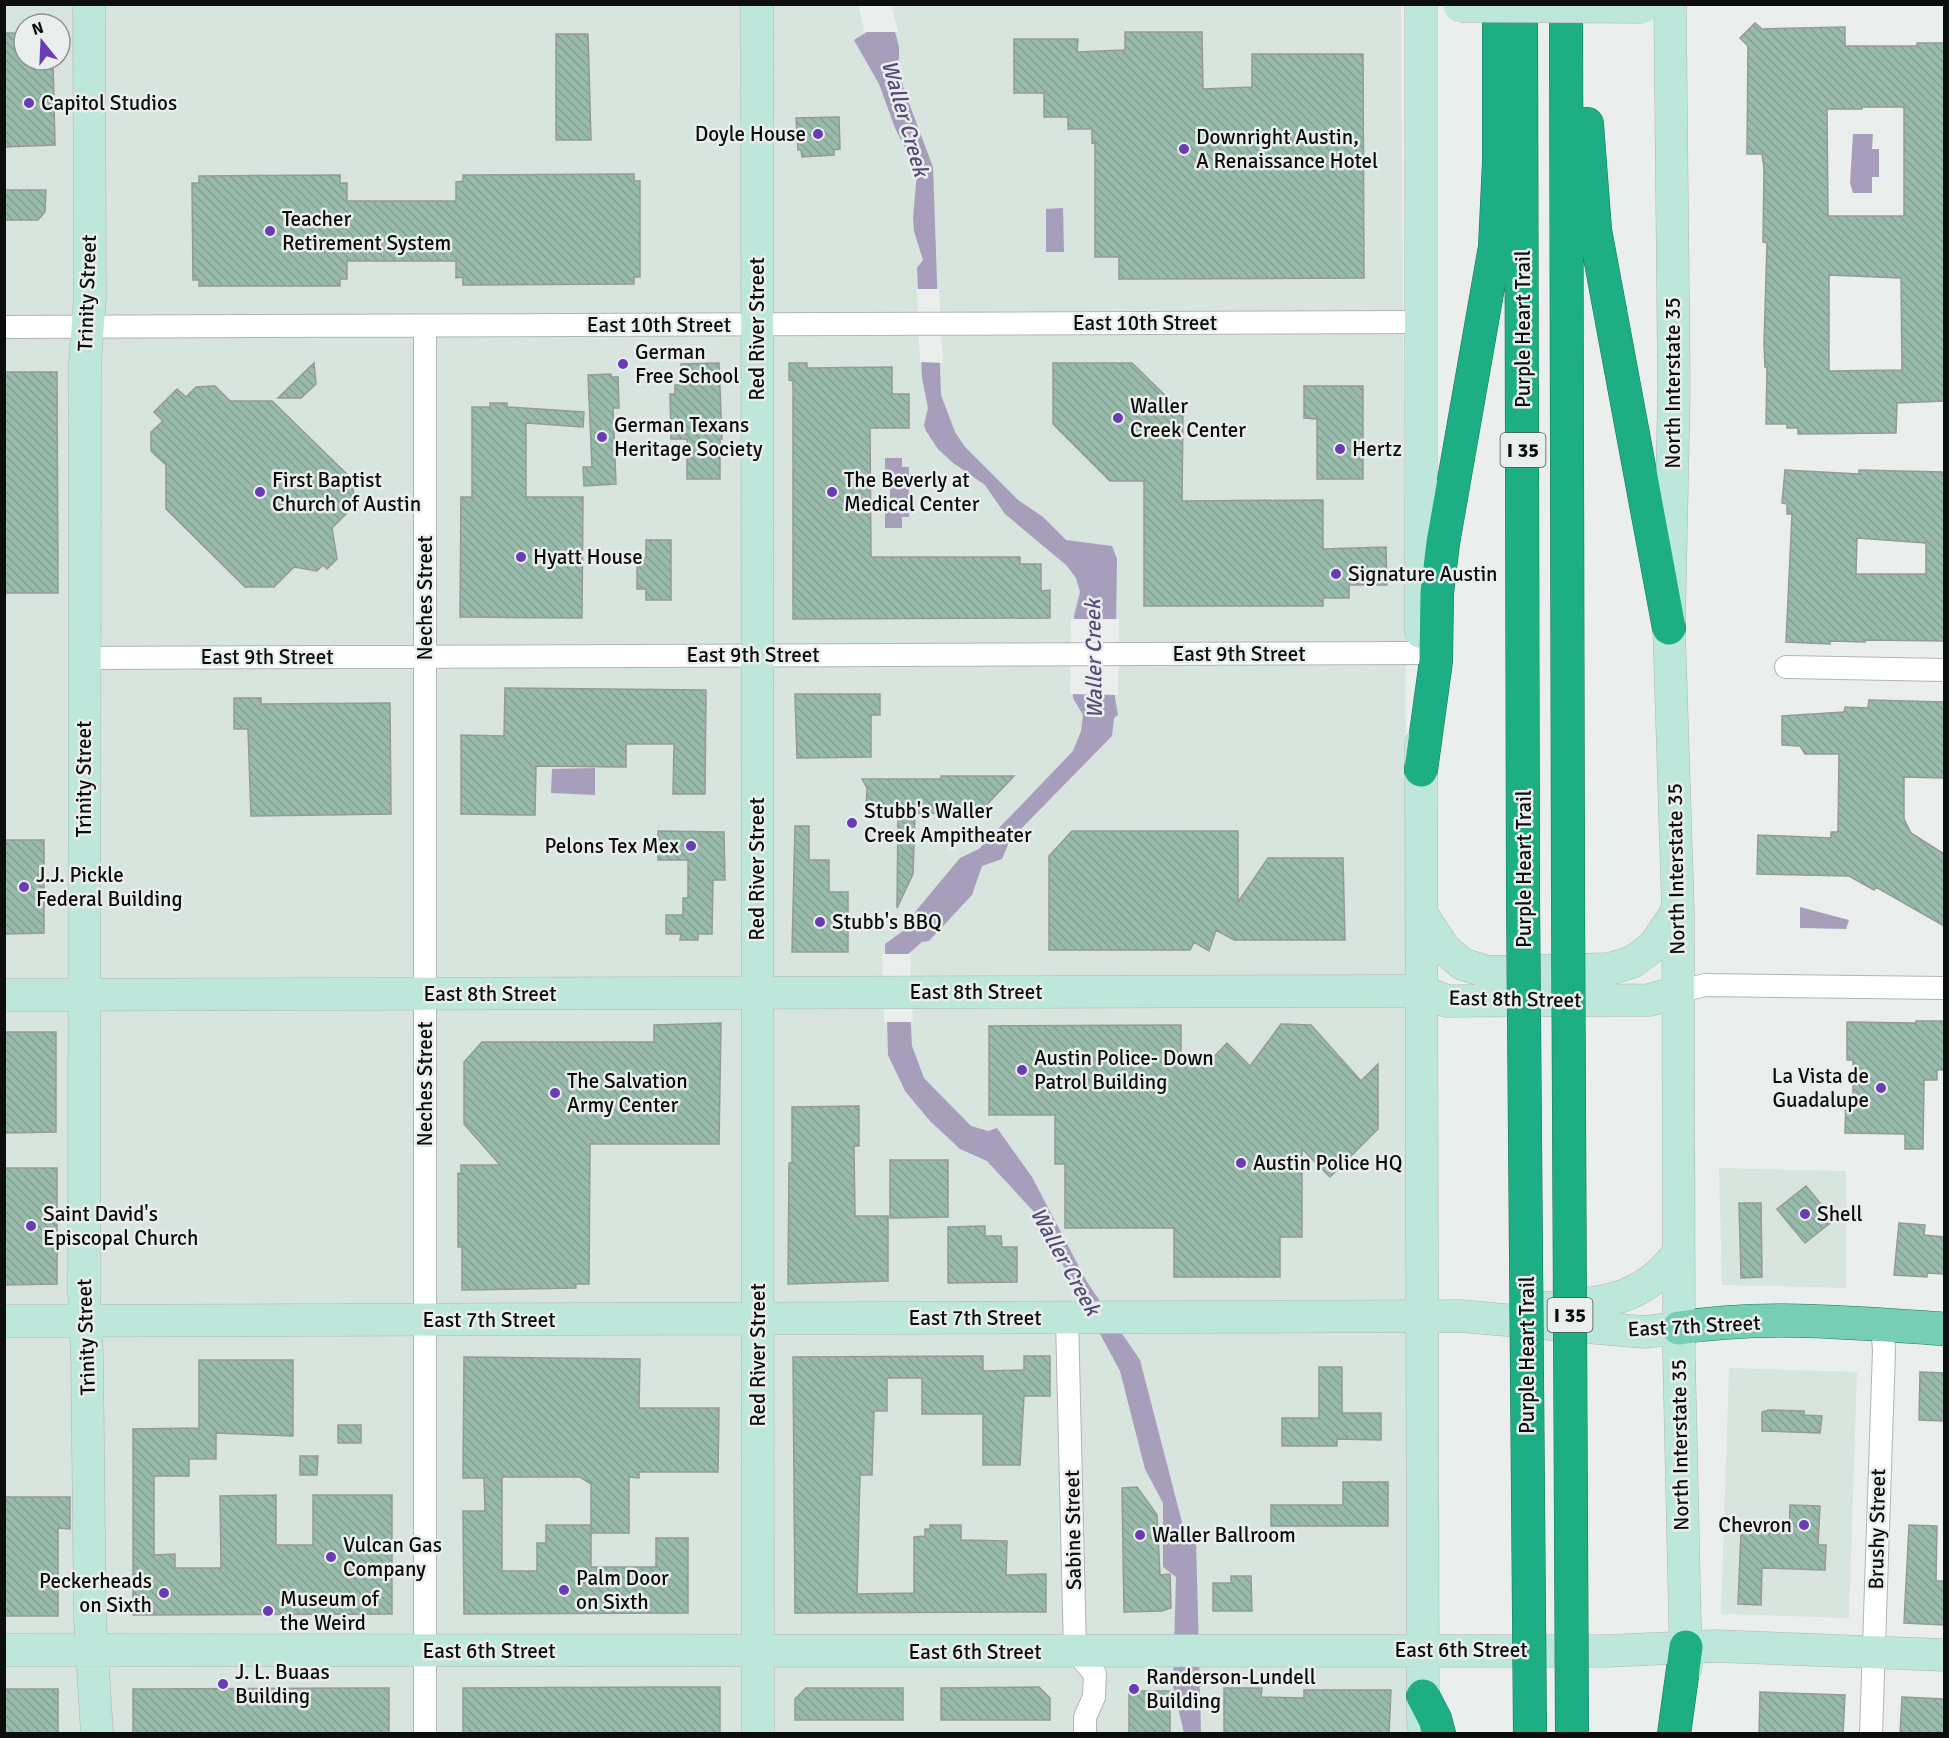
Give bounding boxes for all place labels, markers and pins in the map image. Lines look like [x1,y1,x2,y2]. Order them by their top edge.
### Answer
place label: Capitol Studios [41,90,177,116]
marker: Capitol Studios [22,96,36,110]
place label: Doyle House [695,121,806,147]
place label: Downright Austin, A Renaissance Hotel [1196,124,1378,174]
marker: Doyle House [811,127,825,141]
marker: Downright Austin, A Renaissance Hotel [1177,142,1191,156]
place label: Teacher Retirement System [282,206,451,256]
marker: Teacher Retirement System [263,224,277,238]
place label: German Free School [635,339,739,389]
marker: German Free School [616,357,630,371]
place label: Waller Creek Center [1130,393,1246,443]
marker: Waller Creek Center [1111,411,1125,425]
place label: German Texans Heritage Society [614,412,763,462]
marker: German Texans Heritage Society [595,430,609,444]
place label: Hertz [1352,436,1402,462]
marker: Hertz [1333,442,1347,456]
place label: First Baptist Church of Austin [272,467,421,517]
place label: The Beverly at Medical Center [844,467,980,517]
marker: First Baptist Church of Austin [253,485,267,499]
marker: The Beverly at Medical Center [825,485,839,499]
place label: Hyatt House [533,544,643,570]
marker: Hyatt House [514,550,528,564]
place label: Signature Austin [1348,561,1498,587]
marker: Signature Austin [1329,567,1343,581]
place label: Stubb's Waller Creek Ampitheater [864,798,1032,848]
marker: Stubb's Waller Creek Ampitheater [845,816,859,830]
place label: Pelons Tex Mex [544,833,679,859]
marker: Pelons Tex Mex [684,839,698,853]
place label: J.J. Pickle Federal Building [36,862,183,912]
marker: J.J. Pickle Federal Building [17,880,31,894]
place label: Stubb's BBQ [832,909,942,935]
marker: Stubb's BBQ [813,915,827,929]
place label: Austin Police- Down Patrol Building [1034,1045,1214,1095]
marker: Austin Police- Down Patrol Building [1015,1063,1029,1077]
place label: La Vista de Guadalupe [1772,1063,1869,1113]
place label: The Salvation Army Center [567,1068,688,1118]
marker: La Vista de Guadalupe [1874,1081,1888,1095]
marker: The Salvation Army Center [548,1086,562,1100]
place label: Austin Police HQ [1253,1150,1402,1176]
marker: Austin Police HQ [1234,1156,1248,1170]
place label: Saint David's Episcopal Church [43,1201,198,1251]
place label: Shell [1817,1201,1863,1227]
marker: Shell [1798,1207,1812,1221]
marker: Saint David's Episcopal Church [24,1219,38,1233]
place label: Chevron [1718,1512,1792,1538]
marker: Chevron [1797,1518,1811,1532]
place label: Waller Ballroom [1152,1522,1296,1548]
marker: Waller Ballroom [1133,1528,1147,1542]
place label: Vulcan Gas Company [343,1532,442,1582]
marker: Vulcan Gas Company [324,1550,338,1564]
place label: Palm Door on Sixth [576,1565,669,1615]
place label: Peckerheads on Sixth [39,1568,152,1618]
marker: Palm Door on Sixth [557,1583,571,1597]
marker: Peckerheads on Sixth [157,1586,171,1600]
place label: Museum of the Weird [280,1586,380,1636]
marker: Museum of the Weird [261,1604,275,1618]
place label: J. L. Buaas Building [235,1659,330,1709]
place label: Randerson-Lundell Building [1146,1664,1316,1714]
marker: J. L. Buaas Building [216,1677,230,1691]
marker: Randerson-Lundell Building [1127,1682,1141,1696]

